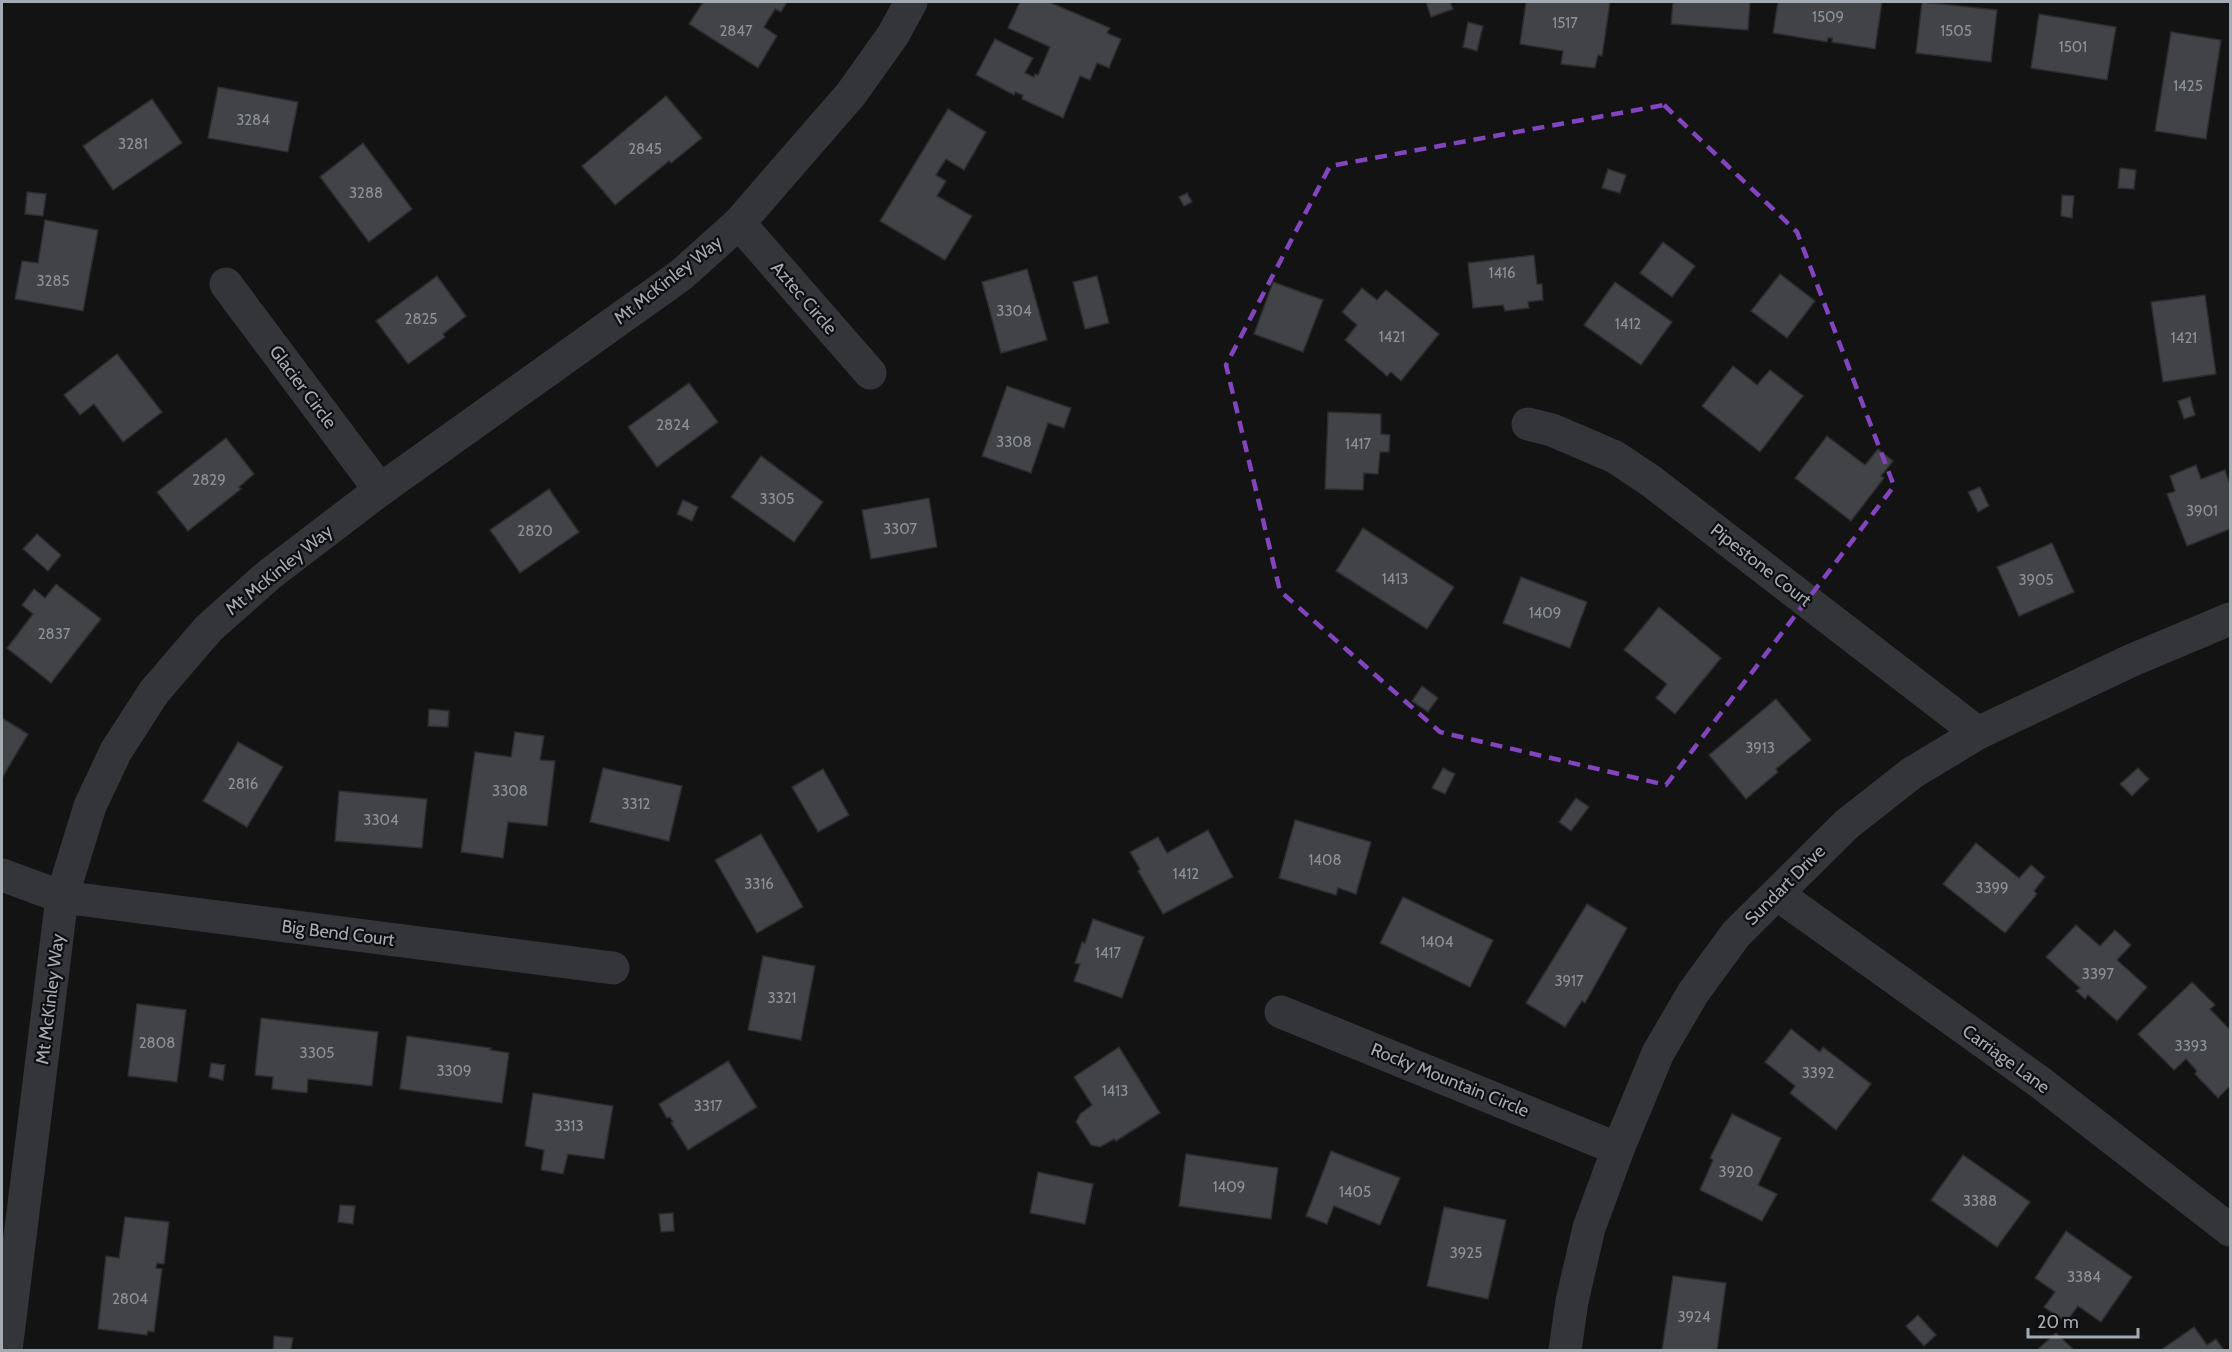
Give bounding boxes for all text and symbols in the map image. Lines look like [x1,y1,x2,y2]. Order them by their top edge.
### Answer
house number: 1509 [1812,8,1844,26]
house number: 1517 [1552,14,1578,32]
house number: 2847 [719,22,753,40]
house number: 1505 [1940,22,1972,40]
house number: 1501 [2059,38,2087,56]
house number: 1425 [2173,77,2203,95]
house number: 3284 [236,111,270,129]
house number: 3281 [118,135,148,153]
house number: 2845 [628,140,662,158]
house number: 3288 [349,184,383,202]
street label: Mt McKinley Way [609,231,727,329]
street label: Aztec Circle [766,257,842,339]
house number: 1416 [1489,264,1515,282]
house number: 3285 [36,272,70,290]
house number: 3304 [996,302,1032,320]
house number: 2825 [405,310,437,328]
house number: 1412 [1615,315,1641,333]
house number: 1421 [1379,328,1405,346]
house number: 1421 [2171,329,2197,347]
street label: Glacier Circle [265,341,341,433]
house number: 2824 [656,416,690,434]
house number: 3308 [996,433,1032,451]
house number: 1417 [1345,435,1371,453]
house number: 2829 [192,471,226,489]
house number: 3305 [760,490,794,508]
house number: 3901 [2186,502,2218,520]
street label: Pipestone Court [1706,519,1816,611]
street label: Mt McKinley Way [221,520,337,620]
house number: 3307 [883,520,917,538]
house number: 2820 [517,522,553,540]
house number: 1413 [1382,570,1408,588]
house number: 3905 [2018,571,2054,589]
house number: 1409 [1529,604,1561,622]
house number: 2837 [38,625,71,643]
house number: 3913 [1745,739,1775,757]
house number: 2816 [228,775,258,793]
house number: 3308 [492,782,528,800]
house number: 3312 [622,795,651,813]
house number: 3304 [363,811,399,829]
street label: Sundart Drive [1740,840,1830,930]
house number: 1408 [1308,851,1342,869]
house number: 1412 [1173,865,1199,883]
house number: 3316 [744,875,774,893]
house number: 3399 [1975,879,2009,897]
street label: Big Bend Court [280,915,396,951]
street label: Mt McKinley Way [31,932,69,1066]
house number: 1404 [1421,933,1454,951]
house number: 1417 [1095,944,1121,962]
house number: 3397 [2082,965,2115,983]
house number: 3917 [1554,972,1584,990]
house number: 3321 [768,989,796,1007]
street label: Carriage Lane [1958,1020,2054,1098]
house number: 2808 [139,1034,175,1052]
house number: 3393 [2175,1037,2207,1055]
street label: Rocky Mountain Circle [1368,1038,1532,1122]
house number: 3305 [300,1044,334,1062]
house number: 3309 [436,1062,472,1080]
house number: 3392 [1802,1064,1834,1082]
house number: 1413 [1102,1082,1128,1100]
house number: 3317 [694,1097,723,1115]
house number: 3313 [554,1117,584,1135]
house number: 3920 [1719,1163,1753,1181]
house number: 1409 [1213,1178,1245,1196]
house number: 1405 [1339,1183,1371,1201]
house number: 3388 [1963,1192,1997,1210]
house number: 3925 [1450,1244,1482,1262]
house number: 3384 [2067,1268,2101,1286]
house number: 2804 [112,1290,148,1308]
scale bar [2028,1301,2138,1339]
house number: 3924 [1677,1308,1711,1326]
text: 20 m [2037,1311,2079,1333]

